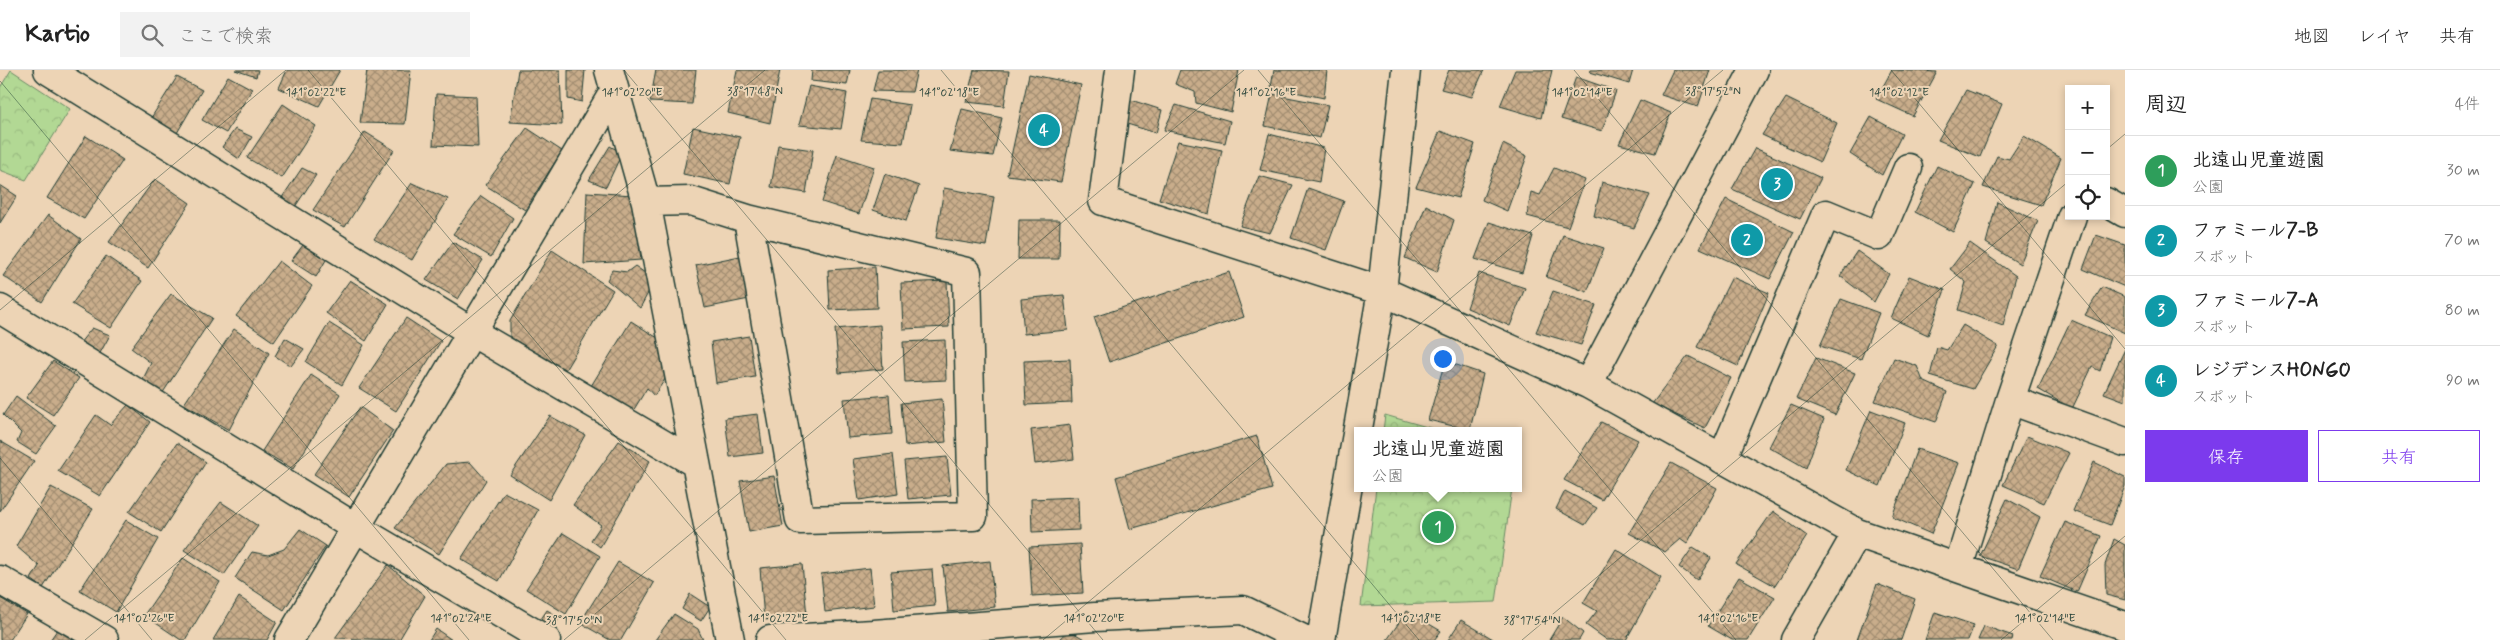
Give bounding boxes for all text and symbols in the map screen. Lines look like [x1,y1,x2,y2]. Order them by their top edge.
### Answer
search box [120,12,470,57]
text: Kartio [25,19,90,50]
icon: search [138,21,166,49]
text: ここで検索 [178,24,273,49]
text: 地図 [2294,25,2330,49]
text: レイヤ [2358,25,2411,49]
text: 共有 [2439,25,2475,49]
text: 38°17'48"N [727,84,783,100]
text: 38°17'52"N [1685,84,1741,100]
text: 141°02'22"E [286,85,346,101]
text: 141°02'20"E [601,85,663,101]
text: 141°02'18"E [919,85,979,101]
text: 141°02'16"E [1236,85,1296,101]
text: 141°02'14"E [1552,85,1613,101]
text: 141°02'12"E [1869,85,1929,101]
map controls [2065,85,2110,220]
button: + [2065,85,2110,130]
text: 周辺 [2145,91,2187,119]
text: 4件 [2455,94,2480,115]
pin: 4 [1028,111,1060,149]
button: − [2065,130,2110,175]
text: 北遠山児童遊園 [2192,148,2325,173]
text: 1 [2157,160,2165,181]
text: 30 m [2447,160,2480,181]
pin: 3 [1761,165,1793,203]
button: locate [2065,175,2110,220]
text: 公園 [2192,177,2224,198]
text: ファミール7-B [2192,218,2318,243]
pin: 2 [1731,221,1763,259]
text: 2 [2157,230,2165,251]
text: 70 m [2444,230,2480,251]
text: スポット [2192,247,2256,268]
text: ファミール7-A [2192,288,2319,313]
text: 3 [2157,300,2165,321]
text: 80 m [2445,300,2480,321]
text: スポット [2192,317,2256,338]
your location [1430,346,1456,372]
text: レジデンスHONGO [2192,358,2351,383]
text: 4 [2156,370,2166,391]
text: 90 m [2446,370,2480,391]
text: スポット [2192,387,2256,408]
popup [1354,427,1522,492]
button: 保存 [2145,430,2308,482]
button: 共有 [2318,430,2480,482]
text: 北遠山児童遊園 [1371,437,1505,462]
text: 公園 [1371,466,1404,487]
pin: 1 [1422,508,1454,546]
text: 141°02'26"E [114,611,174,627]
text: 141°02'24"E [430,611,492,627]
text: 141°02'22"E [748,611,808,627]
text: 141°02'20"E [1063,611,1125,627]
text: 141°02'18"E [1381,611,1441,627]
text: 141°02'16"E [1698,611,1758,627]
text: 141°02'14"E [2015,611,2076,627]
text: 38°17'50"N [546,613,602,629]
text: 38°17'54"N [1504,613,1560,629]

